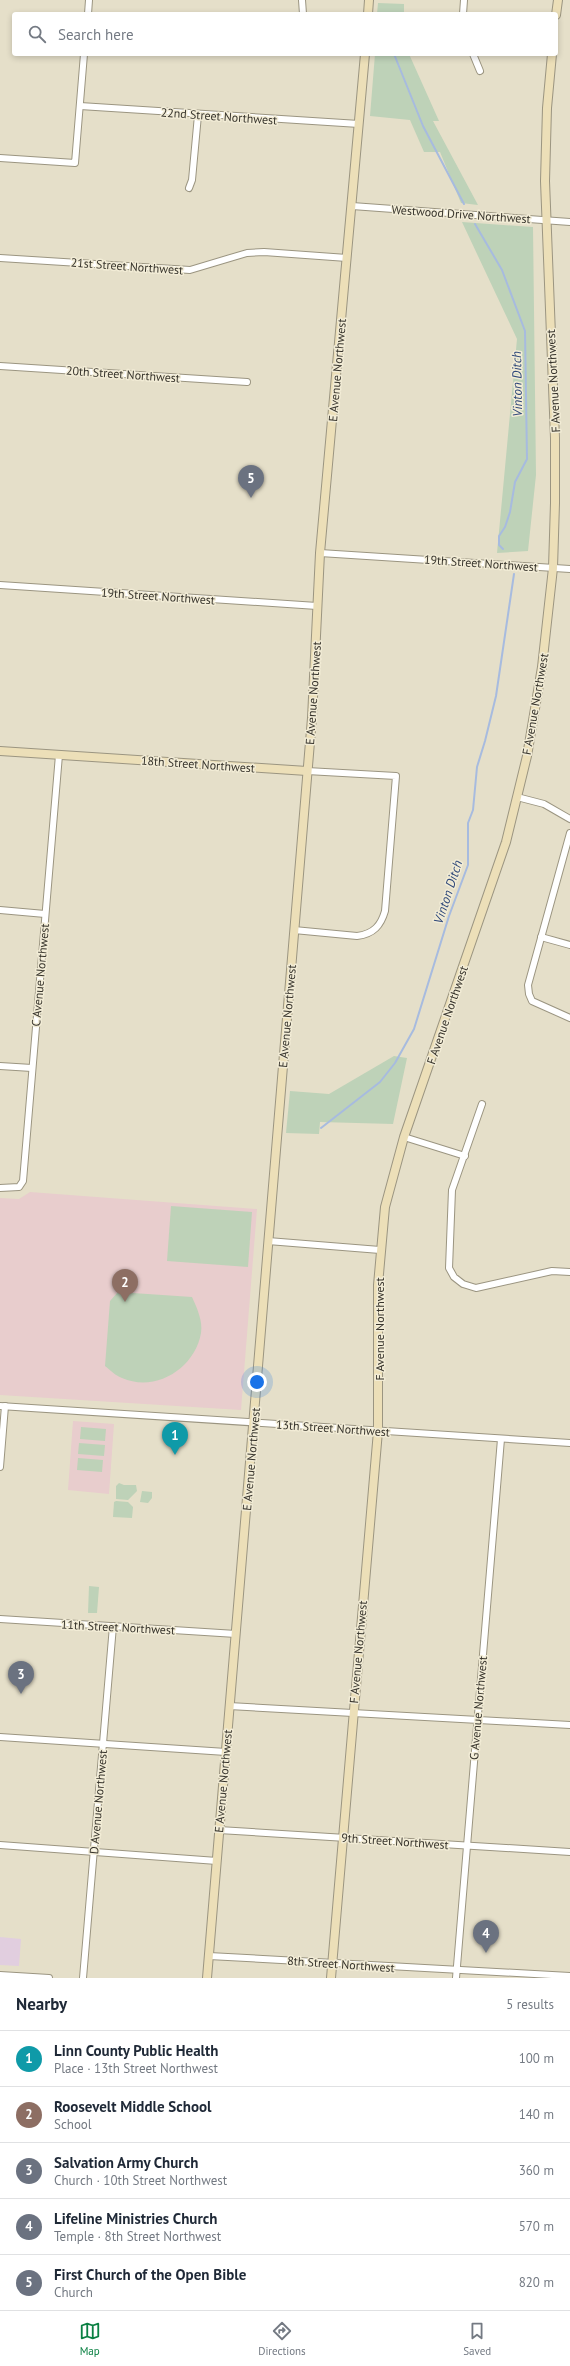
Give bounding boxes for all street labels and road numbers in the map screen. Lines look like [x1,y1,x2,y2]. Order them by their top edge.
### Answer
street label: 22nd Street Northwest [160,104,278,128]
street label: Westwood Drive Northwest [391,202,531,226]
street label: 21st Street Northwest [70,255,184,277]
street label: E Avenue Northwest [325,318,349,422]
street label: F Avenue Northwest [543,329,563,433]
street label: 20th Street Northwest [65,363,181,385]
street label: 19th Street Northwest [423,552,539,574]
street label: 19th Street Northwest [100,585,216,607]
street label: E Avenue Northwest [302,641,324,745]
street label: F Avenue Northwest [519,652,551,756]
street label: 18th Street Northwest [140,753,256,775]
street label: C Avenue Northwest [28,923,52,1027]
street label: E Avenue Northwest [275,964,299,1068]
street label: F Avenue Northwest [423,964,471,1066]
street label: F Avenue Northwest [372,1277,387,1381]
street label: E Avenue Northwest [239,1407,263,1511]
street label: 13th Street Northwest [275,1417,391,1439]
street label: F Avenue Northwest [346,1600,370,1704]
street label: 11th Street Northwest [61,1617,175,1637]
street label: G Avenue Northwest [466,1655,490,1761]
street label: E Avenue Northwest [211,1729,235,1833]
street label: D Avenue Northwest [86,1749,110,1855]
street label: 9th Street Northwest [341,1830,449,1852]
street label: 8th Street Northwest [287,1953,395,1975]

